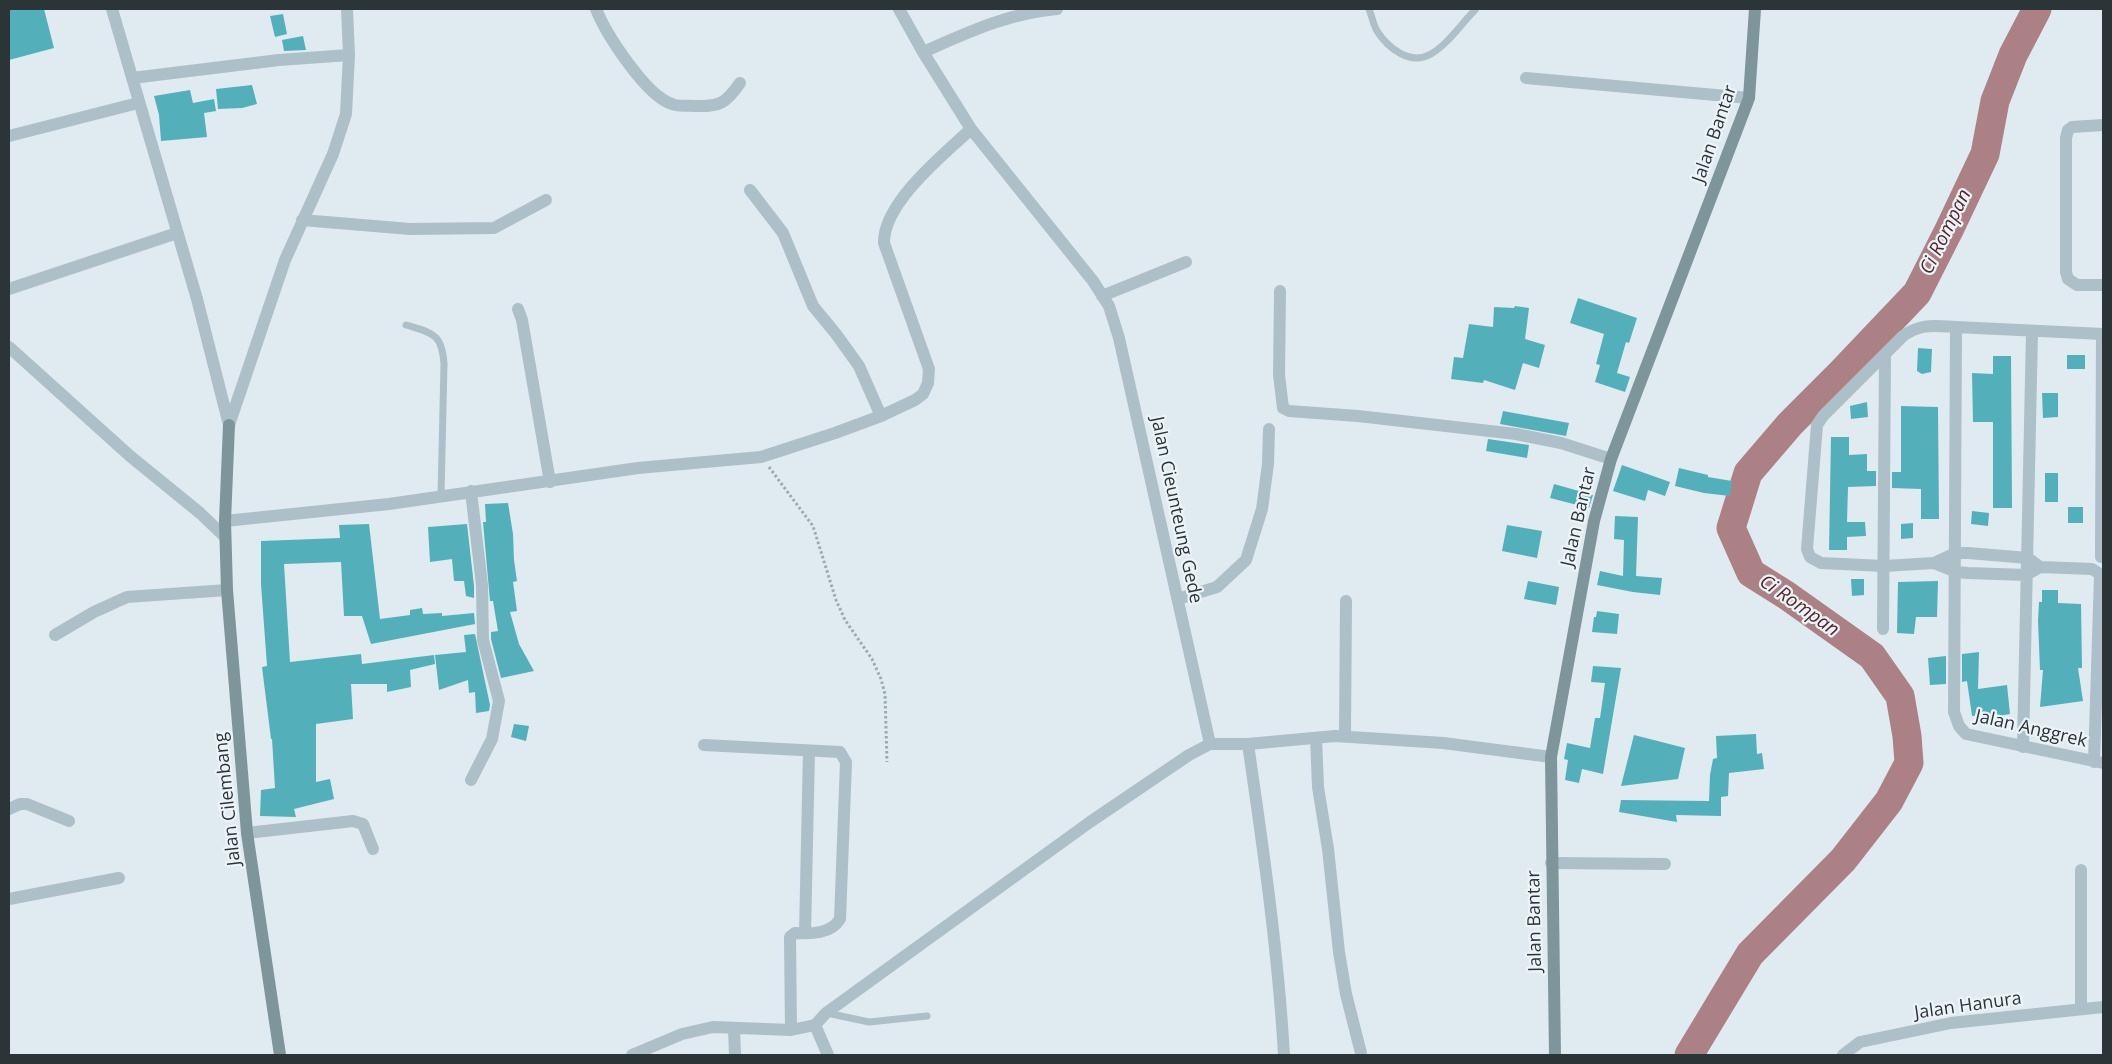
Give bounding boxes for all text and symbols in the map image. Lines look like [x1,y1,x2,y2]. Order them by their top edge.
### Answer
street label: Jalan Bantar [1688,82,1742,186]
water label: Ci Rompan [1916,186,1976,278]
street label: Jalan Cieunteung Gede [1146,415,1206,605]
street label: Jalan Bantar [1557,465,1601,569]
water label: Ci Rompan [1755,570,1843,642]
street label: Jalan Anggrek [1973,706,2089,752]
street label: Jalan Cilembang [210,731,246,867]
street label: Jalan Bantar [1523,870,1547,972]
street label: Jalan Hanura [1913,988,2023,1024]

